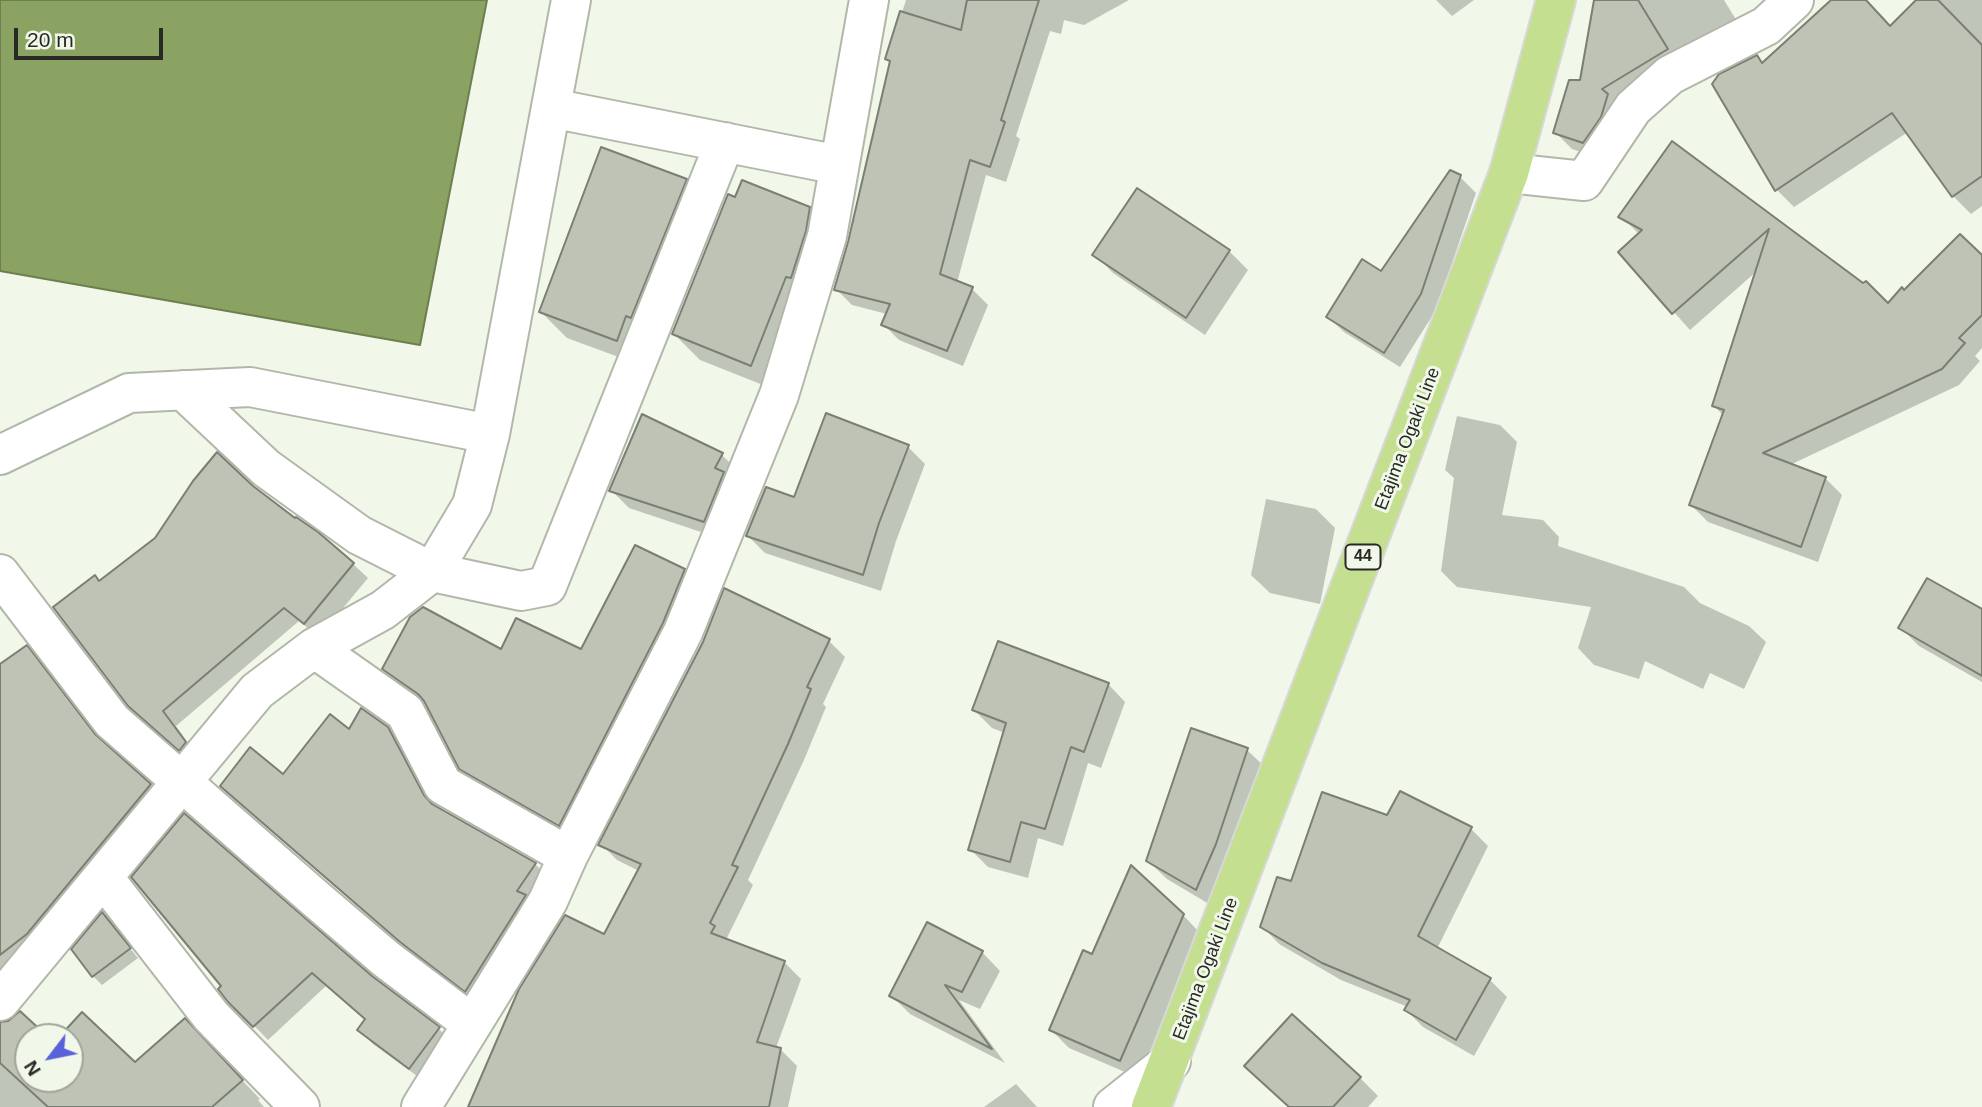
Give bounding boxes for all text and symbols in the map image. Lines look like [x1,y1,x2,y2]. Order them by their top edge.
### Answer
scale bar [18,14,166,58]
text: 20 m [27,28,74,51]
street label: Etajima Ogaki Line [1371,365,1445,513]
road number: 44 [1346,544,1380,570]
street label: Etajima Ogaki Line [1169,895,1243,1043]
north arrow [14,1023,84,1093]
text: N [20,1057,45,1080]

